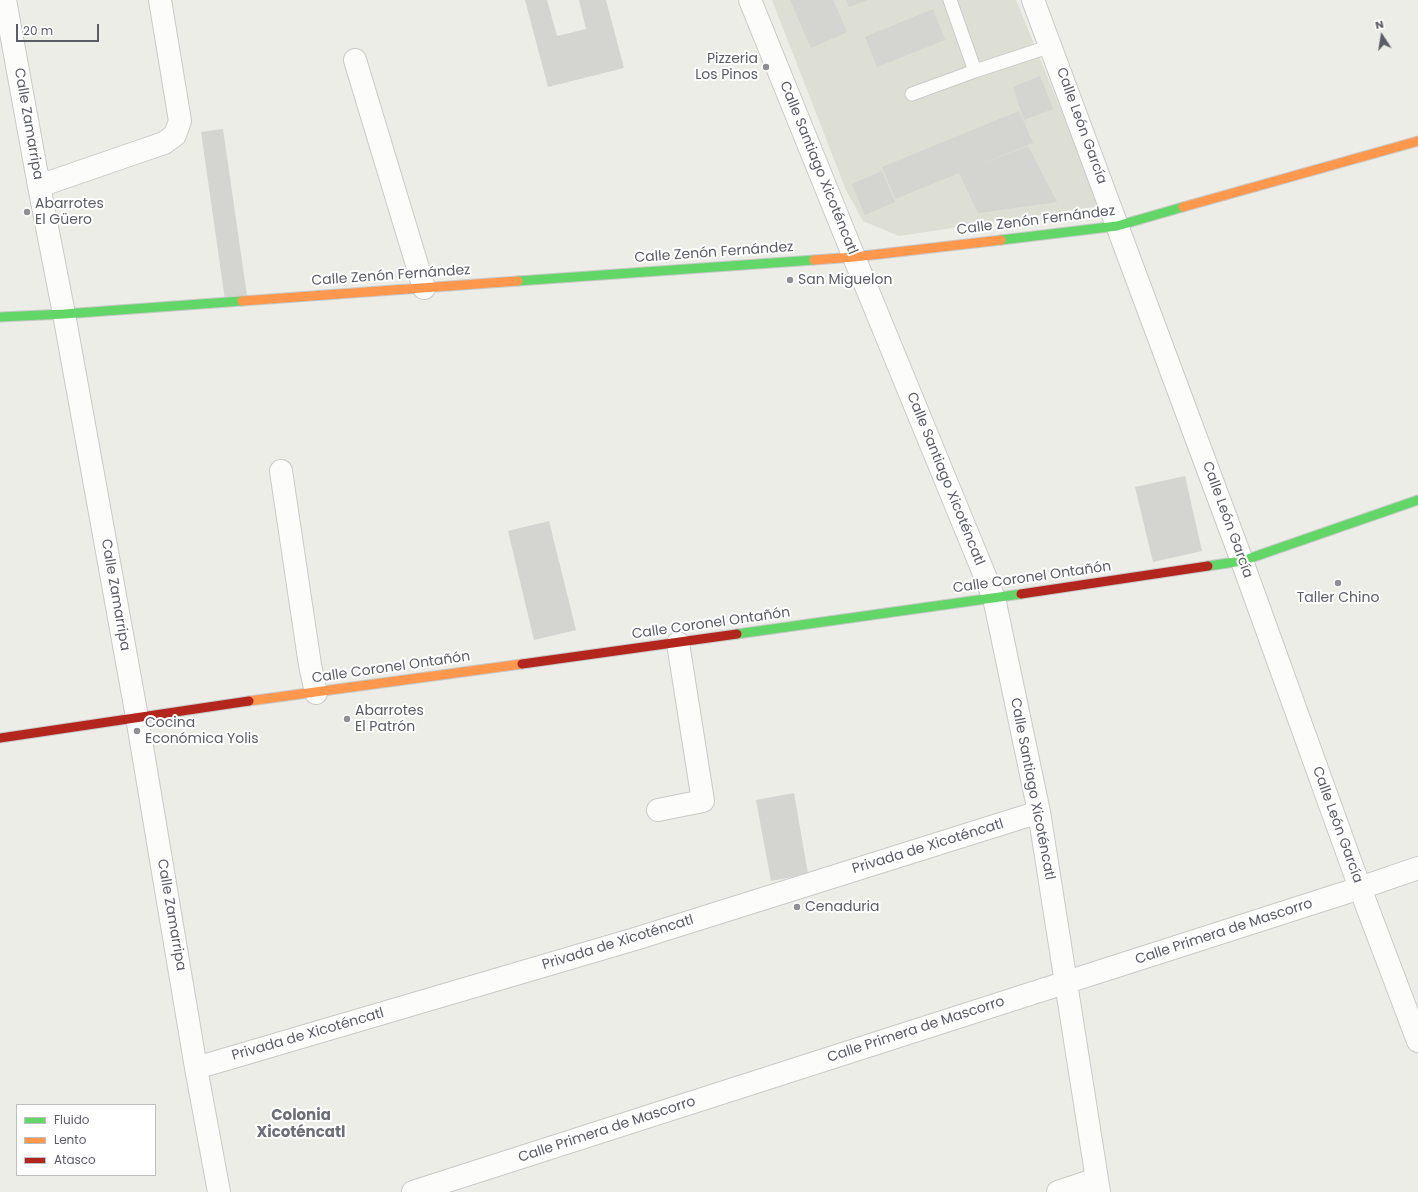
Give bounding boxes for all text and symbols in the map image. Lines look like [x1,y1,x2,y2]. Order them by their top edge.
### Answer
scale bar [18,16,101,42]
north arrow [1362,16,1402,56]
text: N [1374,16,1385,33]
text: 20 m [23,22,53,39]
place label: Pizzeria Los Pinos [695,51,758,84]
marker: Pizzeria Los Pinos [761,62,771,72]
street label: Calle León García [1052,65,1110,187]
street label: Calle Zamarripa [10,67,46,181]
street label: Calle Santiago Xicoténcatl [776,79,860,257]
place label: Abarrotes El Güero [35,196,104,228]
street label: Calle Zenón Fernández [956,203,1116,239]
marker: Abarrotes El Güero [22,207,32,217]
street label: Calle Zenón Fernández [634,239,794,267]
street label: Calle Zenón Fernández [311,262,471,290]
place label: San Miguelon [798,272,892,288]
marker: San Miguelon [785,275,795,285]
street label: Calle Santiago Xicoténcatl [903,390,987,568]
street label: Calle León García [1198,459,1256,581]
street label: Calle Zamarripa [97,538,133,652]
street label: Calle Coronel Ontañón [952,559,1112,597]
marker: Taller Chino [1333,578,1343,588]
place label: Taller Chino [1297,590,1379,606]
street label: Calle Coronel Ontañón [631,605,791,643]
street label: Calle Coronel Ontañón [311,649,471,687]
street label: Calle Santiago Xicoténcatl [1006,696,1058,882]
place label: Abarrotes El Patrón [355,703,424,736]
marker: Abarrotes El Patrón [342,714,352,724]
place label: Cocina Económica Yolis [145,715,258,748]
marker: Cocina Económica Yolis [132,726,142,736]
street label: Calle León García [1308,764,1366,886]
street label: Privada de Xicoténcatl [850,816,1006,878]
street label: Calle Zamarripa [153,858,189,972]
street label: Calle Primera de Mascorro [1133,895,1315,969]
place label: Cenaduria [805,899,879,915]
marker: Cenaduria [792,902,802,912]
street label: Privada de Xicoténcatl [540,912,696,974]
street label: Calle Primera de Mascorro [825,993,1007,1067]
street label: Privada de Xicoténcatl [230,1005,386,1065]
street label: Calle Primera de Mascorro [516,1093,698,1167]
legend [16,1104,156,1176]
district label: Colonia Xicoténcatl [257,1107,345,1142]
text: Fluido [54,1111,89,1128]
text: Lento [54,1131,86,1148]
text: Atasco [54,1151,96,1168]

